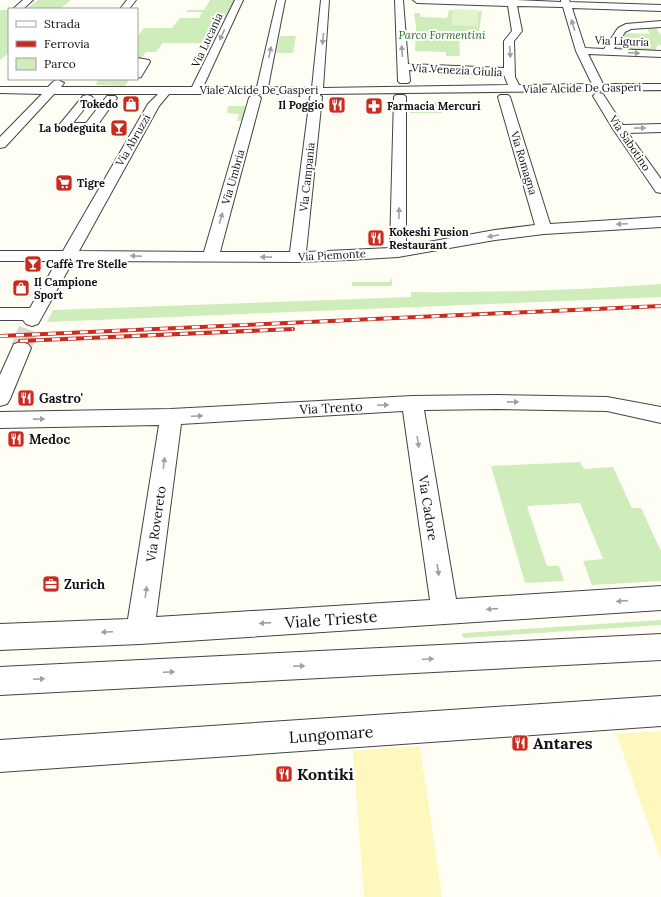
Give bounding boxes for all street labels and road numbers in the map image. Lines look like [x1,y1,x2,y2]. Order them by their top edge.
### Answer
street label: Via Lucania [188,10,226,70]
street label: Via Liguria [594,33,650,49]
street label: Via Venezia Giulia [410,61,503,79]
street label: Viale Alcide De Gasperi [522,80,641,96]
street label: Viale Alcide De Gasperi [199,83,318,97]
street label: Via Abruzzi [112,112,153,169]
street label: Via Sabotino [606,112,654,173]
street label: Via Romagna [507,128,540,197]
street label: Via Campania [296,141,318,213]
street label: Via Umbria [218,148,248,207]
street label: Via Piemonte [297,246,366,264]
street label: Via Trento [298,398,363,418]
street label: Via Cadore [414,473,442,542]
street label: Via Rovereto [142,485,170,564]
street label: Viale Trieste [283,606,378,632]
street label: Lungomare [288,721,374,747]

